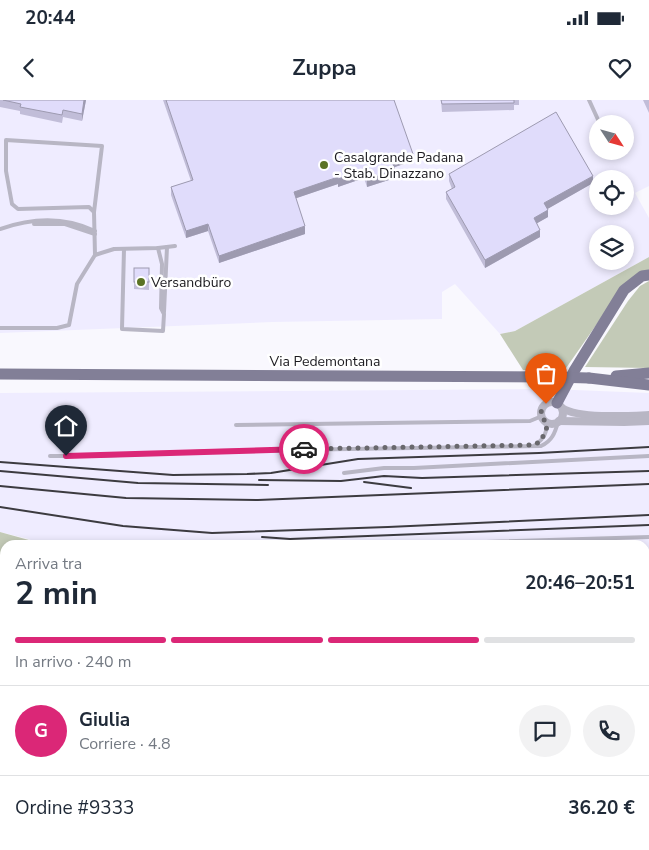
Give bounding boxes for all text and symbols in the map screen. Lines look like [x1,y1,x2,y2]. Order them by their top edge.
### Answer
text: 20:44 [25,5,75,31]
text: Zuppa [292,53,357,83]
icon: back [15,54,43,82]
icon: heart [606,54,634,82]
north arrow [589,115,634,160]
map controls [589,115,634,270]
place label: Casalgrande Padana - Stab. Dinazzano [334,148,463,183]
marker: Casalgrande Padana - Stab. Dinazzano [318,159,330,171]
button: locate [589,170,634,215]
button: layers [589,225,634,270]
place label: Versandbüro [150,273,231,292]
marker: Versandbüro [135,276,147,288]
street label: Via Pedemontana [269,352,380,371]
pin [525,353,567,404]
icon: bag [532,360,560,388]
pin [45,405,87,456]
icon: home [52,412,80,440]
courier [279,424,329,474]
icon: car [290,435,318,463]
text: Arriva tra [15,553,82,575]
text: 20:46–20:51 [525,570,635,596]
text: 2 min [15,572,98,615]
text: In arrivo · 240 m [15,651,131,673]
button: chat [519,705,571,757]
button: phone [583,705,635,757]
text: Giulia [79,707,130,733]
text: G [34,718,48,744]
text: Corriere · 4.8 [79,733,171,755]
text: Ordine #9333 [15,795,135,821]
text: 36.20 € [568,795,635,821]

